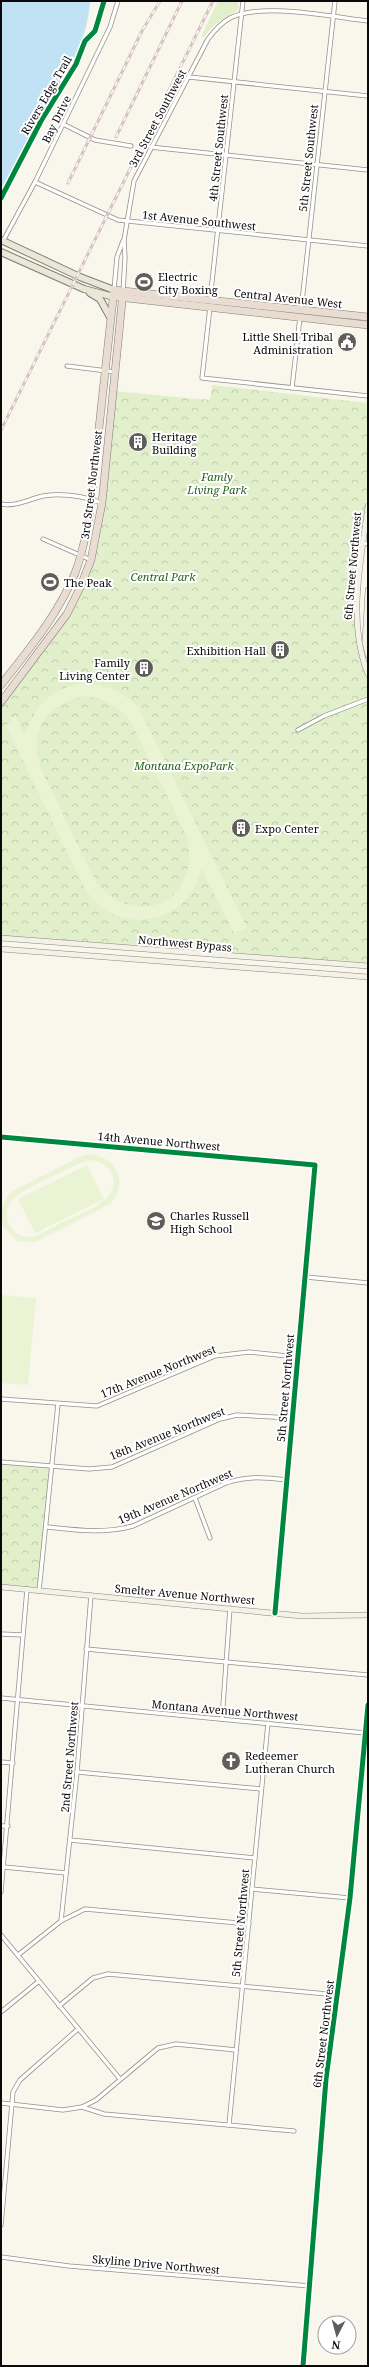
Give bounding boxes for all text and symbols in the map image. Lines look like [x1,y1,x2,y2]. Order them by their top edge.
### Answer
street label: Rivers Edge Trail [17,52,75,137]
street label: 3rd Street Southwest [125,66,189,170]
street label: Bay Drive [38,93,74,145]
street label: 4th Street Southwest [205,93,231,202]
street label: 5th Street Southwest [295,103,321,212]
street label: 1st Avenue Southwest [141,207,257,233]
place label: Electric City Boxing [158,269,218,297]
sports icon: Electric City Boxing [133,271,155,293]
street label: Central Avenue West [233,285,343,311]
place label: Little Shell Tribal Administration [242,329,334,357]
public building icon: Little Shell Tribal Administration [336,331,358,353]
place label: Heritage Building [152,429,197,457]
street label: 3rd Street Northwest [77,430,105,540]
building icon: Heritage Building [127,431,149,453]
park label: Famly Living Park [186,469,248,497]
street label: 6th Street Northwest [340,511,364,621]
park label: Central Park [130,569,196,584]
sports icon: The Peak [39,571,61,593]
place label: The Peak [64,575,112,590]
building icon: Exhibition Hall [269,639,291,661]
place label: Exhibition Hall [187,643,267,658]
place label: Family Living Center [59,655,131,683]
building icon: Family Living Center [133,657,155,679]
park label: Montana ExpoPark [133,758,235,773]
building icon: Expo Center [230,817,252,839]
place label: Expo Center [255,821,320,836]
street label: Northwest Bypass [138,931,232,955]
street label: 14th Avenue Northwest [97,1128,221,1154]
place label: Charles Russell High School [170,1208,250,1236]
school or university icon: Charles Russell High School [145,1210,167,1232]
street label: 5th Street Northwest [273,1333,297,1443]
street label: 17th Avenue Northwest [98,1341,218,1401]
street label: 18th Avenue Northwest [107,1403,227,1463]
street label: 19th Avenue Northwest [115,1465,235,1527]
street label: Smelter Avenue Northwest [114,1580,256,1608]
street label: Montana Avenue Northwest [151,1696,299,1724]
street label: 2nd Street Northwest [57,1701,81,1813]
place label: Redeemer Lutheran Church [245,1748,335,1776]
church icon: Redeemer Lutheran Church [220,1750,242,1772]
street label: 5th Street Northwest [228,1868,252,1978]
street label: 6th Street Northwest [309,1979,337,2089]
street label: Skyline Drive Northwest [91,2251,221,2277]
north arrow [317,2315,357,2355]
text: N [330,2337,341,2353]

